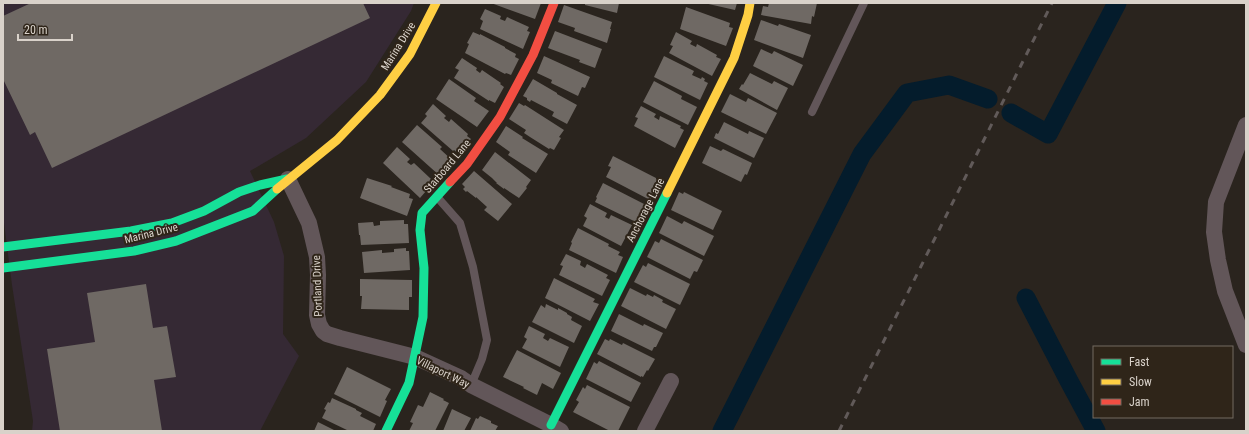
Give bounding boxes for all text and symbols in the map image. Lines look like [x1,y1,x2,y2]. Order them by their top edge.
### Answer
scale bar [18,16,72,42]
street label: Marina Drive [378,20,418,73]
text: 20 m [24,23,48,37]
street label: Starboard Lane [421,137,474,196]
street label: Anchorage Lane [624,176,667,244]
street label: Marina Drive [123,221,179,246]
street label: Portland Drive [310,255,325,317]
legend [1093,346,1233,418]
street label: Villaport Way [414,354,472,391]
text: Fast [1129,355,1150,369]
text: Slow [1129,375,1152,389]
text: Jam [1129,395,1150,409]

